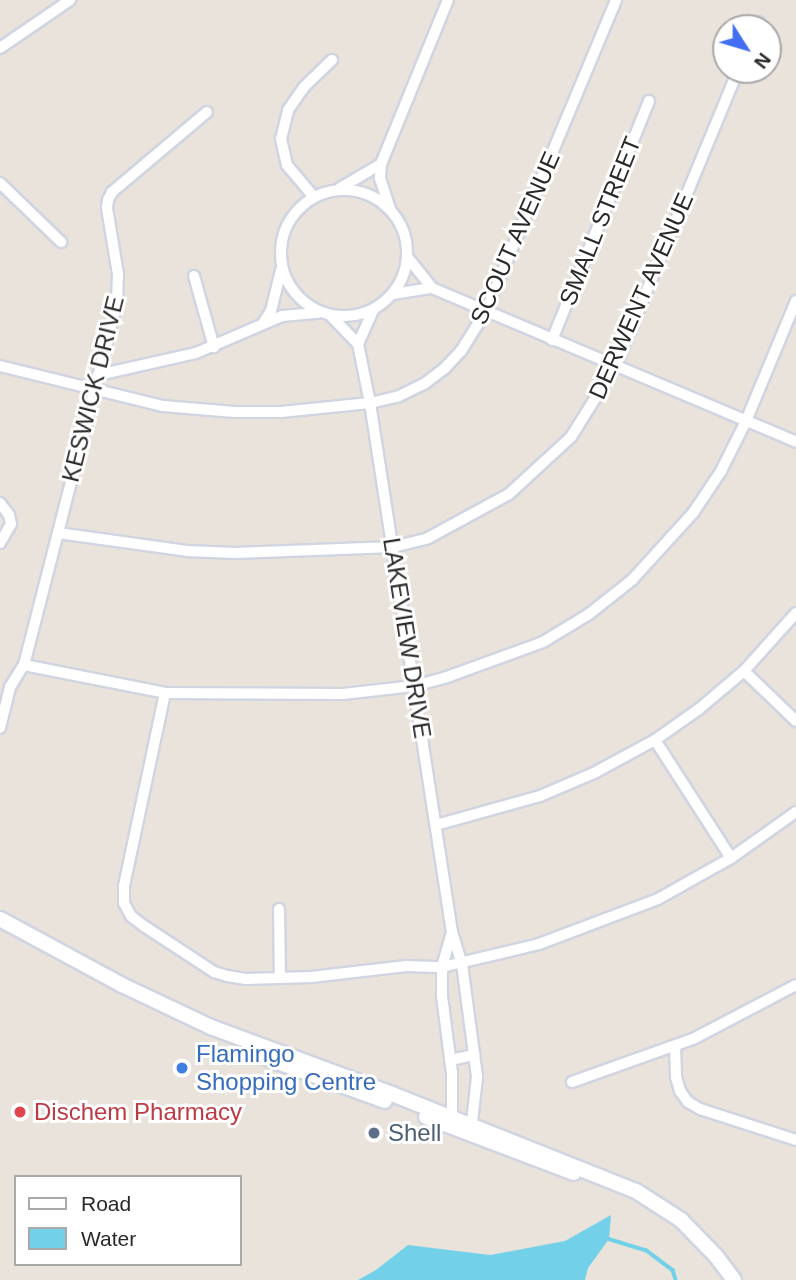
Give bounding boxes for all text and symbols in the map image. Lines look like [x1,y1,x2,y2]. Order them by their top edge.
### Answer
north arrow [712,14,782,84]
text: N [750,49,775,73]
street label: SMALL STREET [553,132,647,310]
street label: SCOUT AVENUE [464,146,566,330]
street label: DERWENT AVENUE [582,188,700,404]
street label: KESWICK DRIVE [56,293,130,485]
street label: LAKEVIEW DRIVE [377,536,437,740]
place label: Flamingo Shopping Centre [196,1040,376,1096]
marker: Flamingo Shopping Centre [174,1060,190,1076]
place label: Dischem Pharmacy [34,1098,242,1126]
marker: Dischem Pharmacy [12,1104,28,1120]
place label: Shell [388,1119,441,1147]
marker: Shell [366,1125,382,1141]
legend [14,1175,242,1266]
text: Road [81,1192,131,1215]
text: Water [81,1227,136,1250]

